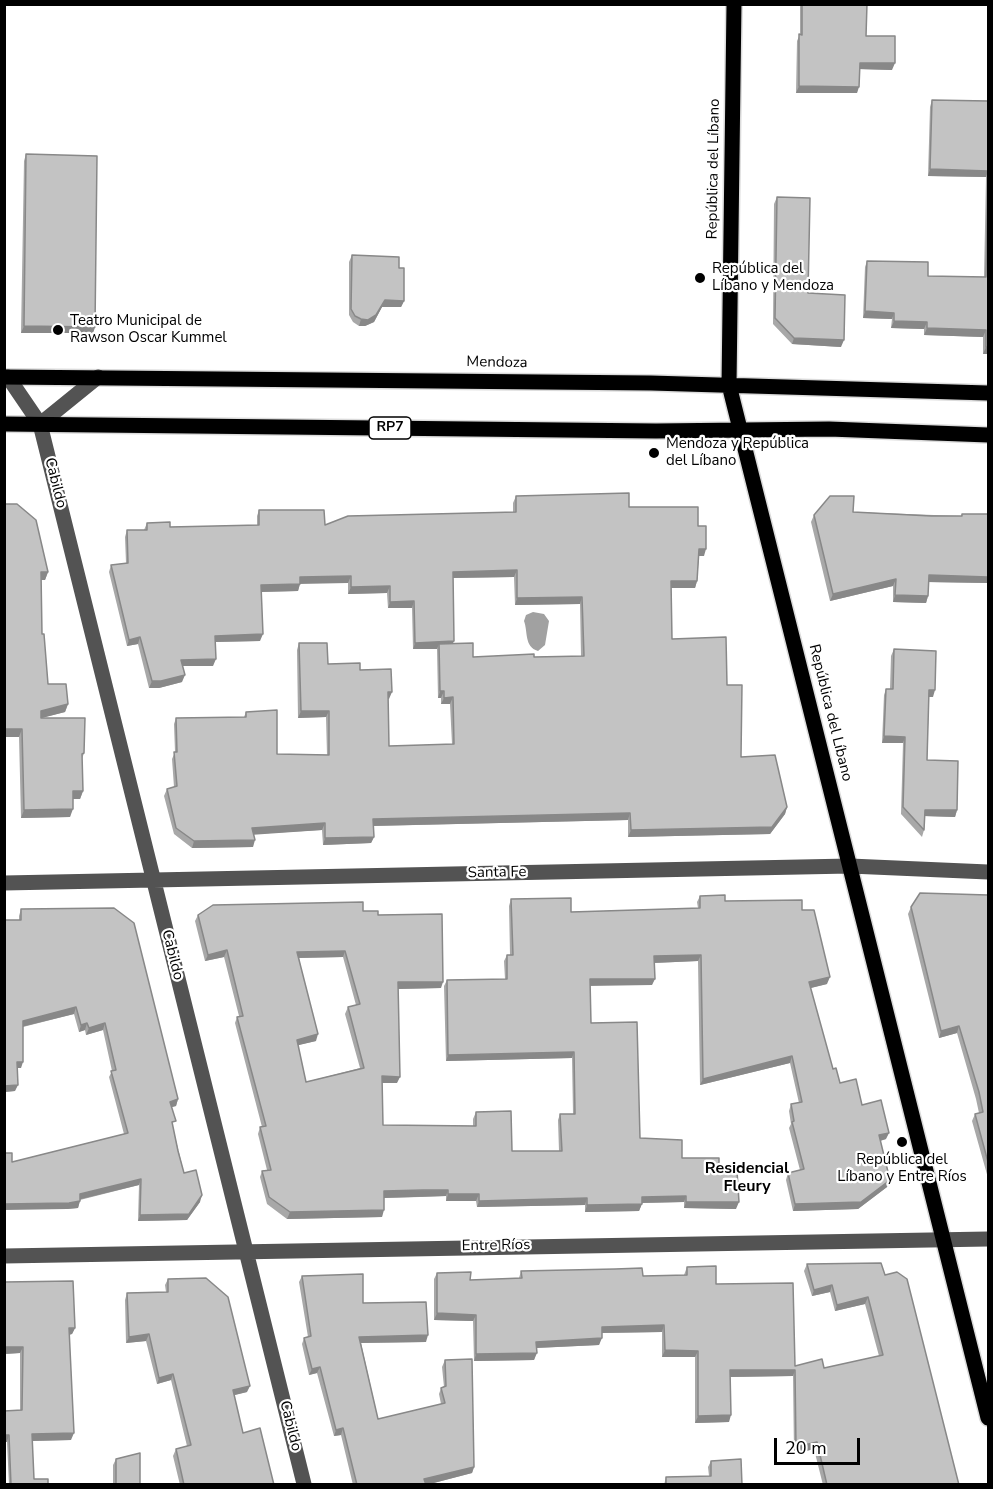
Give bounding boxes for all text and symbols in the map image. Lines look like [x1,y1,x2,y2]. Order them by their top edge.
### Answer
street label: República del Líbano [704,98,724,240]
place label: República del Líbano y Mendoza [712,260,834,295]
marker: República del Líbano y Mendoza [693,271,707,285]
place label: Teatro Municipal de Rawson Oscar Kummel [70,312,227,347]
marker: Teatro Municipal de Rawson Oscar Kummel [51,323,65,337]
street label: Mendoza [466,353,528,373]
road number: RP7 [369,417,411,439]
place label: Mendoza y República del Líbano [666,435,809,470]
marker: Mendoza y República del Líbano [647,446,661,460]
street label: Cabildo [40,456,70,510]
street label: República del Líbano [804,643,856,783]
street label: Santa Fe [468,863,526,883]
street label: Cabildo [157,928,187,982]
marker: República del Líbano y Entre Ríos [895,1135,909,1149]
place label: República del Líbano y Entre Ríos [837,1151,967,1186]
district label: Residencial Fleury [705,1159,789,1197]
street label: Entre Ríos [462,1236,530,1256]
street label: Cabildo [275,1399,305,1453]
scale bar [777,1426,862,1464]
text: 20 m [785,1436,827,1460]

